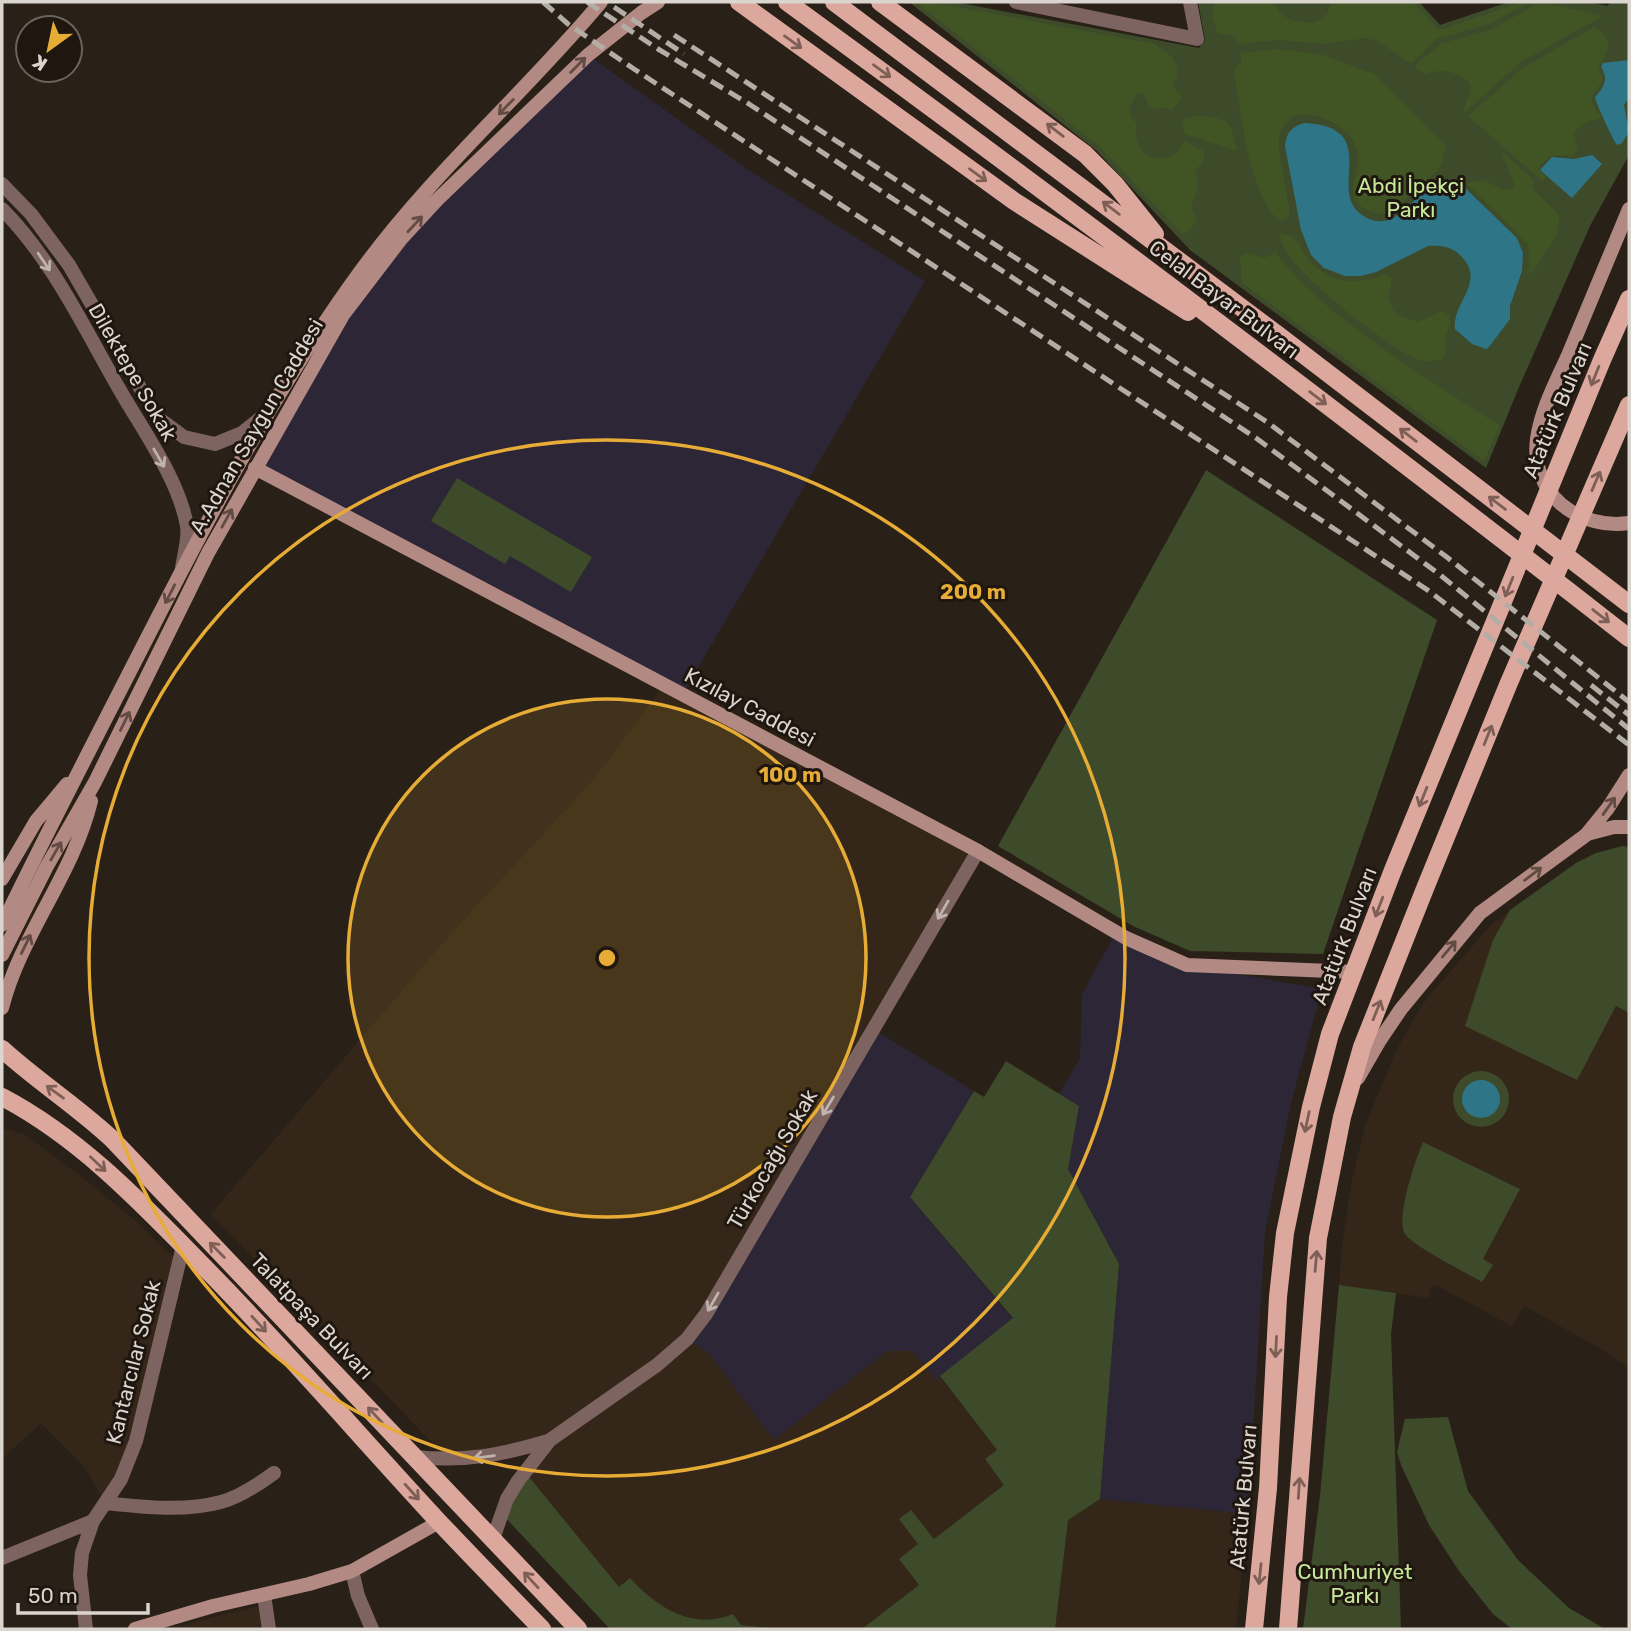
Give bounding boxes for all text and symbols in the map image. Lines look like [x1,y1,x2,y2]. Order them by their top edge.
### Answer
north arrow [14,14,84,84]
one-way arrow [783,35,802,49]
text: K [28,50,52,76]
one-way arrow [570,57,587,74]
one-way arrow [872,64,891,78]
one-way arrow [498,98,515,115]
one-way arrow [1046,122,1064,138]
one-way arrow [968,168,987,182]
park label: Abdi İpekçi Parkı [1358,173,1464,222]
one-way arrow [1101,201,1120,216]
one-way arrow [407,215,423,233]
street label: Celal Bayar Bulvarı [1144,235,1304,363]
one-way arrow [37,252,51,271]
street label: Dilektepe Sokak [83,299,183,445]
street label: A.Adnan Saygun Caddesi [184,314,328,538]
street label: Atatürk Bulvarı [1517,338,1597,482]
one-way arrow [1588,365,1601,387]
one-way arrow [1308,391,1327,406]
one-way arrow [1400,428,1418,443]
one-way arrow [152,448,166,468]
one-way arrow [1591,471,1604,492]
one-way arrow [1488,496,1507,511]
one-way arrow [221,508,234,529]
one-way arrow [1501,575,1514,597]
text: 200 m [940,579,1006,604]
one-way arrow [162,583,176,604]
one-way arrow [1591,609,1610,624]
street label: Kızılay Caddesi [680,662,820,752]
one-way arrow [119,711,132,732]
one-way arrow [1482,725,1495,747]
text: 100 m [759,762,821,787]
one-way arrow [1416,786,1429,808]
one-way arrow [1602,797,1616,816]
one-way arrow [49,841,63,861]
street label: Atatürk Bulvarı [1306,864,1382,1008]
one-way arrow [1523,866,1542,881]
one-way arrow [1372,895,1385,917]
one-way arrow [936,899,950,919]
one-way arrow [20,934,34,955]
one-way arrow [1441,941,1457,959]
centre of rings [595,946,619,970]
one-way arrow [1371,999,1384,1021]
one-way arrow [46,1084,65,1099]
street label: Türkocağı Sokak [722,1084,822,1233]
one-way arrow [821,1095,835,1115]
one-way arrow [1300,1110,1314,1133]
one-way arrow [89,1155,106,1172]
one-way arrow [209,1242,226,1259]
street label: Talatpaşa Bulvarı [245,1248,379,1384]
one-way arrow [1310,1250,1323,1273]
street label: Kantarcılar Sokak [101,1277,166,1447]
one-way arrow [706,1291,720,1311]
one-way arrow [251,1315,268,1332]
one-way arrow [1269,1335,1282,1358]
one-way arrow [366,1406,383,1423]
street label: Atatürk Bulvarı [1224,1423,1262,1571]
one-way arrow [473,1451,495,1464]
one-way arrow [1293,1477,1306,1500]
one-way arrow [404,1483,420,1501]
park label: Cumhuriyet Parkı [1298,1559,1412,1608]
one-way arrow [1253,1562,1266,1585]
one-way arrow [523,1571,540,1588]
scale bar [18,1572,147,1616]
text: 50 m [28,1583,78,1608]

